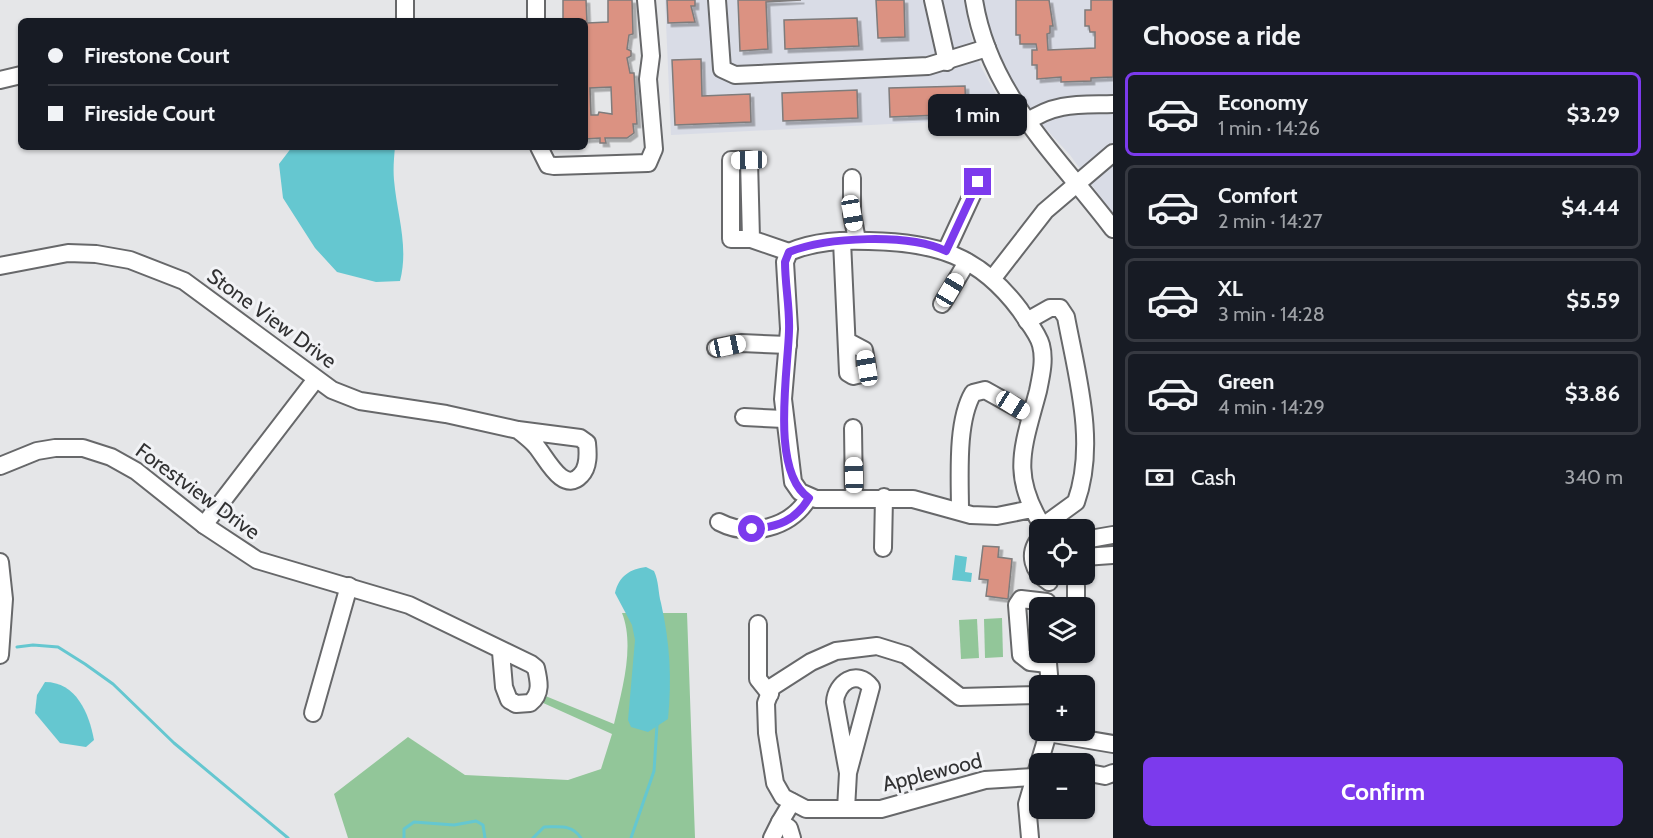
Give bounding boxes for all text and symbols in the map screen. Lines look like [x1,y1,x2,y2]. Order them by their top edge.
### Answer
text: Choose a ride [1143,19,1301,52]
text: Firestone Court [84,42,230,69]
icon: car [1146,87,1200,141]
text: Economy [1218,89,1308,116]
callout: 1 min [928,95,1028,137]
text: Fireside Court [84,100,215,127]
text: $3.29 [1566,101,1620,128]
text: 1 min [955,103,1000,127]
text: 1 min · 14:26 [1218,116,1320,140]
car [731,151,767,169]
route end [964,168,991,195]
icon: car [1146,180,1200,234]
text: Comfort [1218,182,1297,209]
car [840,194,864,232]
text: $4.44 [1561,194,1620,221]
text: 2 min · 14:27 [1218,209,1322,233]
street label: Stone View Drive [202,263,342,373]
car [933,270,967,310]
icon: car [1146,273,1200,327]
text: XL [1218,275,1243,302]
text: $5.59 [1566,287,1620,314]
text: 3 min · 14:28 [1218,302,1325,326]
car [709,333,747,359]
car [855,349,879,387]
icon: car [1146,366,1200,420]
text: Green [1218,368,1274,395]
text: $3.86 [1565,380,1620,407]
car [993,388,1033,422]
text: 4 min · 14:29 [1218,395,1325,419]
street label: Forestview Drive [131,438,265,544]
car [845,457,863,493]
icon: cash [1143,461,1176,494]
text: Cash [1191,464,1236,491]
text: 340 m [1565,465,1623,489]
route start [738,515,765,542]
map controls [1029,519,1095,819]
button: locate [1029,519,1095,585]
button: layers [1029,597,1095,663]
button: + [1029,675,1095,741]
street label: Applewood [880,748,984,796]
button: − [1029,753,1095,819]
button: Confirm [1143,757,1623,826]

